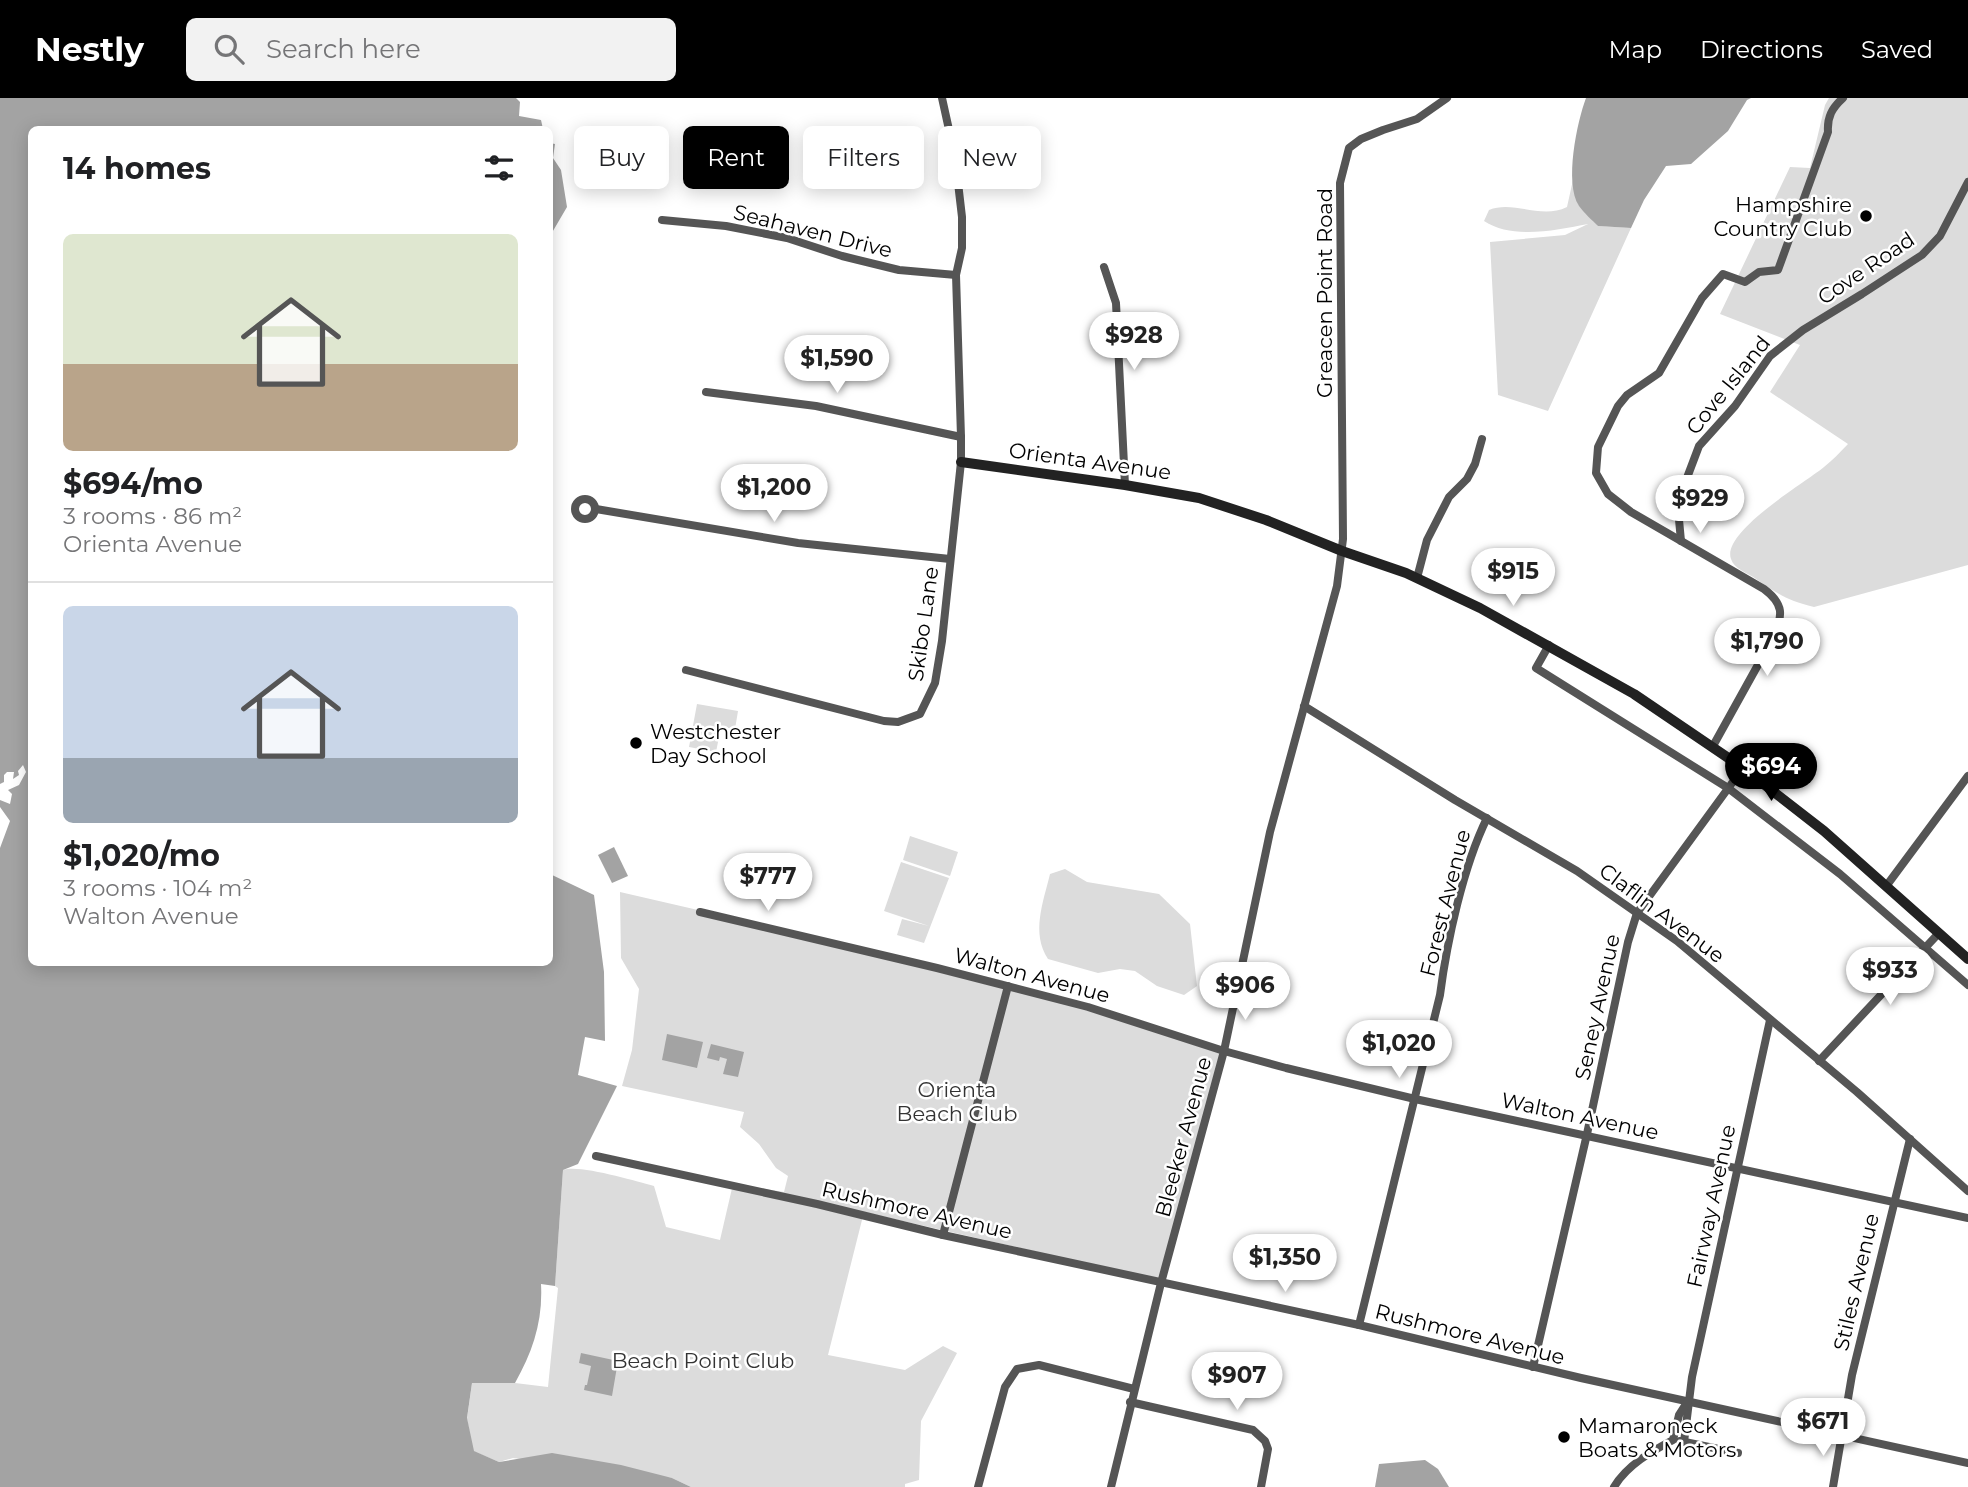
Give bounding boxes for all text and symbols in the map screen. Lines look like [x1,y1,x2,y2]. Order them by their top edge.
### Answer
search box [186,18,676,81]
text: Nestly [35,29,144,69]
icon: search [210,30,248,68]
text: Search here [266,33,421,65]
text: Map [1609,35,1662,64]
text: Directions [1700,35,1823,64]
text: Saved [1861,35,1933,64]
chip: Buy [574,126,669,189]
chip: Rent [683,126,789,189]
chip: Filters [803,126,924,189]
chip: New [938,126,1041,189]
icon: filters [480,149,518,187]
text: 14 homes [63,150,211,187]
street label: Greacen Point Road [1312,188,1337,398]
place label: Hampshire Country Club [1714,192,1852,241]
street label: Seahaven Drive [731,199,895,263]
marker: Hampshire Country Club [1858,208,1874,224]
street label: Cove Road [1813,226,1919,310]
icon: home [228,279,354,405]
pin: $928 [1093,313,1175,372]
text: $928 [1105,321,1163,349]
street label: Cove Island [1681,331,1775,439]
pin: $1,590 [780,336,894,395]
text: $1,590 [800,344,874,372]
street label: Orienta Avenue [1007,437,1173,485]
pin: $1,200 [717,464,831,524]
text: $694/mo [63,465,203,502]
text: $1,200 [737,473,811,501]
pin: $929 [1659,476,1741,535]
text: $929 [1671,484,1729,512]
text: 3 rooms · 86 m² [63,502,242,530]
text: Orienta Avenue [63,530,242,558]
pin: $915 [1472,548,1554,608]
text: $915 [1487,557,1539,585]
street label: Skibo Lane [903,565,943,683]
pin: $1,790 [1710,618,1824,678]
text: $1,790 [1730,627,1804,655]
icon: home [228,651,354,777]
place label: Westchester Day School [650,719,781,768]
marker: Westchester Day School [628,735,644,751]
pin: $694 [1730,744,1812,803]
text: $694 [1741,752,1801,780]
street label: Forest Avenue [1415,827,1475,979]
text: $1,020/mo [63,837,220,874]
pin: $777 [727,854,809,913]
street label: Claflin Avenue [1594,858,1730,968]
text: $777 [739,862,797,890]
text: 3 rooms · 104 m² [63,874,252,902]
text: Walton Avenue [63,902,239,930]
street label: Seney Avenue [1569,932,1625,1082]
street label: Walton Avenue [951,942,1113,1008]
pin: $933 [1849,948,1931,1007]
text: $933 [1862,956,1918,984]
pin: $906 [1204,962,1286,1022]
text: $906 [1215,971,1275,999]
pin: $1,020 [1342,1020,1456,1080]
text: $1,020 [1362,1029,1436,1057]
street label: Bleeker Avenue [1150,1054,1216,1220]
park label: Orienta Beach Club [897,1077,1017,1126]
street label: Walton Avenue [1499,1087,1661,1145]
street label: Fairway Avenue [1682,1122,1740,1290]
street label: Rushmore Avenue [819,1176,1015,1244]
street label: Stiles Avenue [1828,1211,1884,1353]
pin: $1,350 [1228,1234,1342,1294]
text: $1,350 [1249,1243,1321,1271]
street label: Rushmore Avenue [1372,1298,1568,1370]
park label: Beach Point Club [612,1348,794,1373]
pin: $907 [1196,1352,1278,1412]
text: $907 [1208,1361,1266,1389]
pin: $671 [1782,1398,1864,1458]
text: $671 [1797,1407,1849,1435]
place label: Mamaroneck Boats & Motors [1578,1413,1736,1462]
marker: Mamaroneck Boats & Motors [1556,1429,1572,1445]

